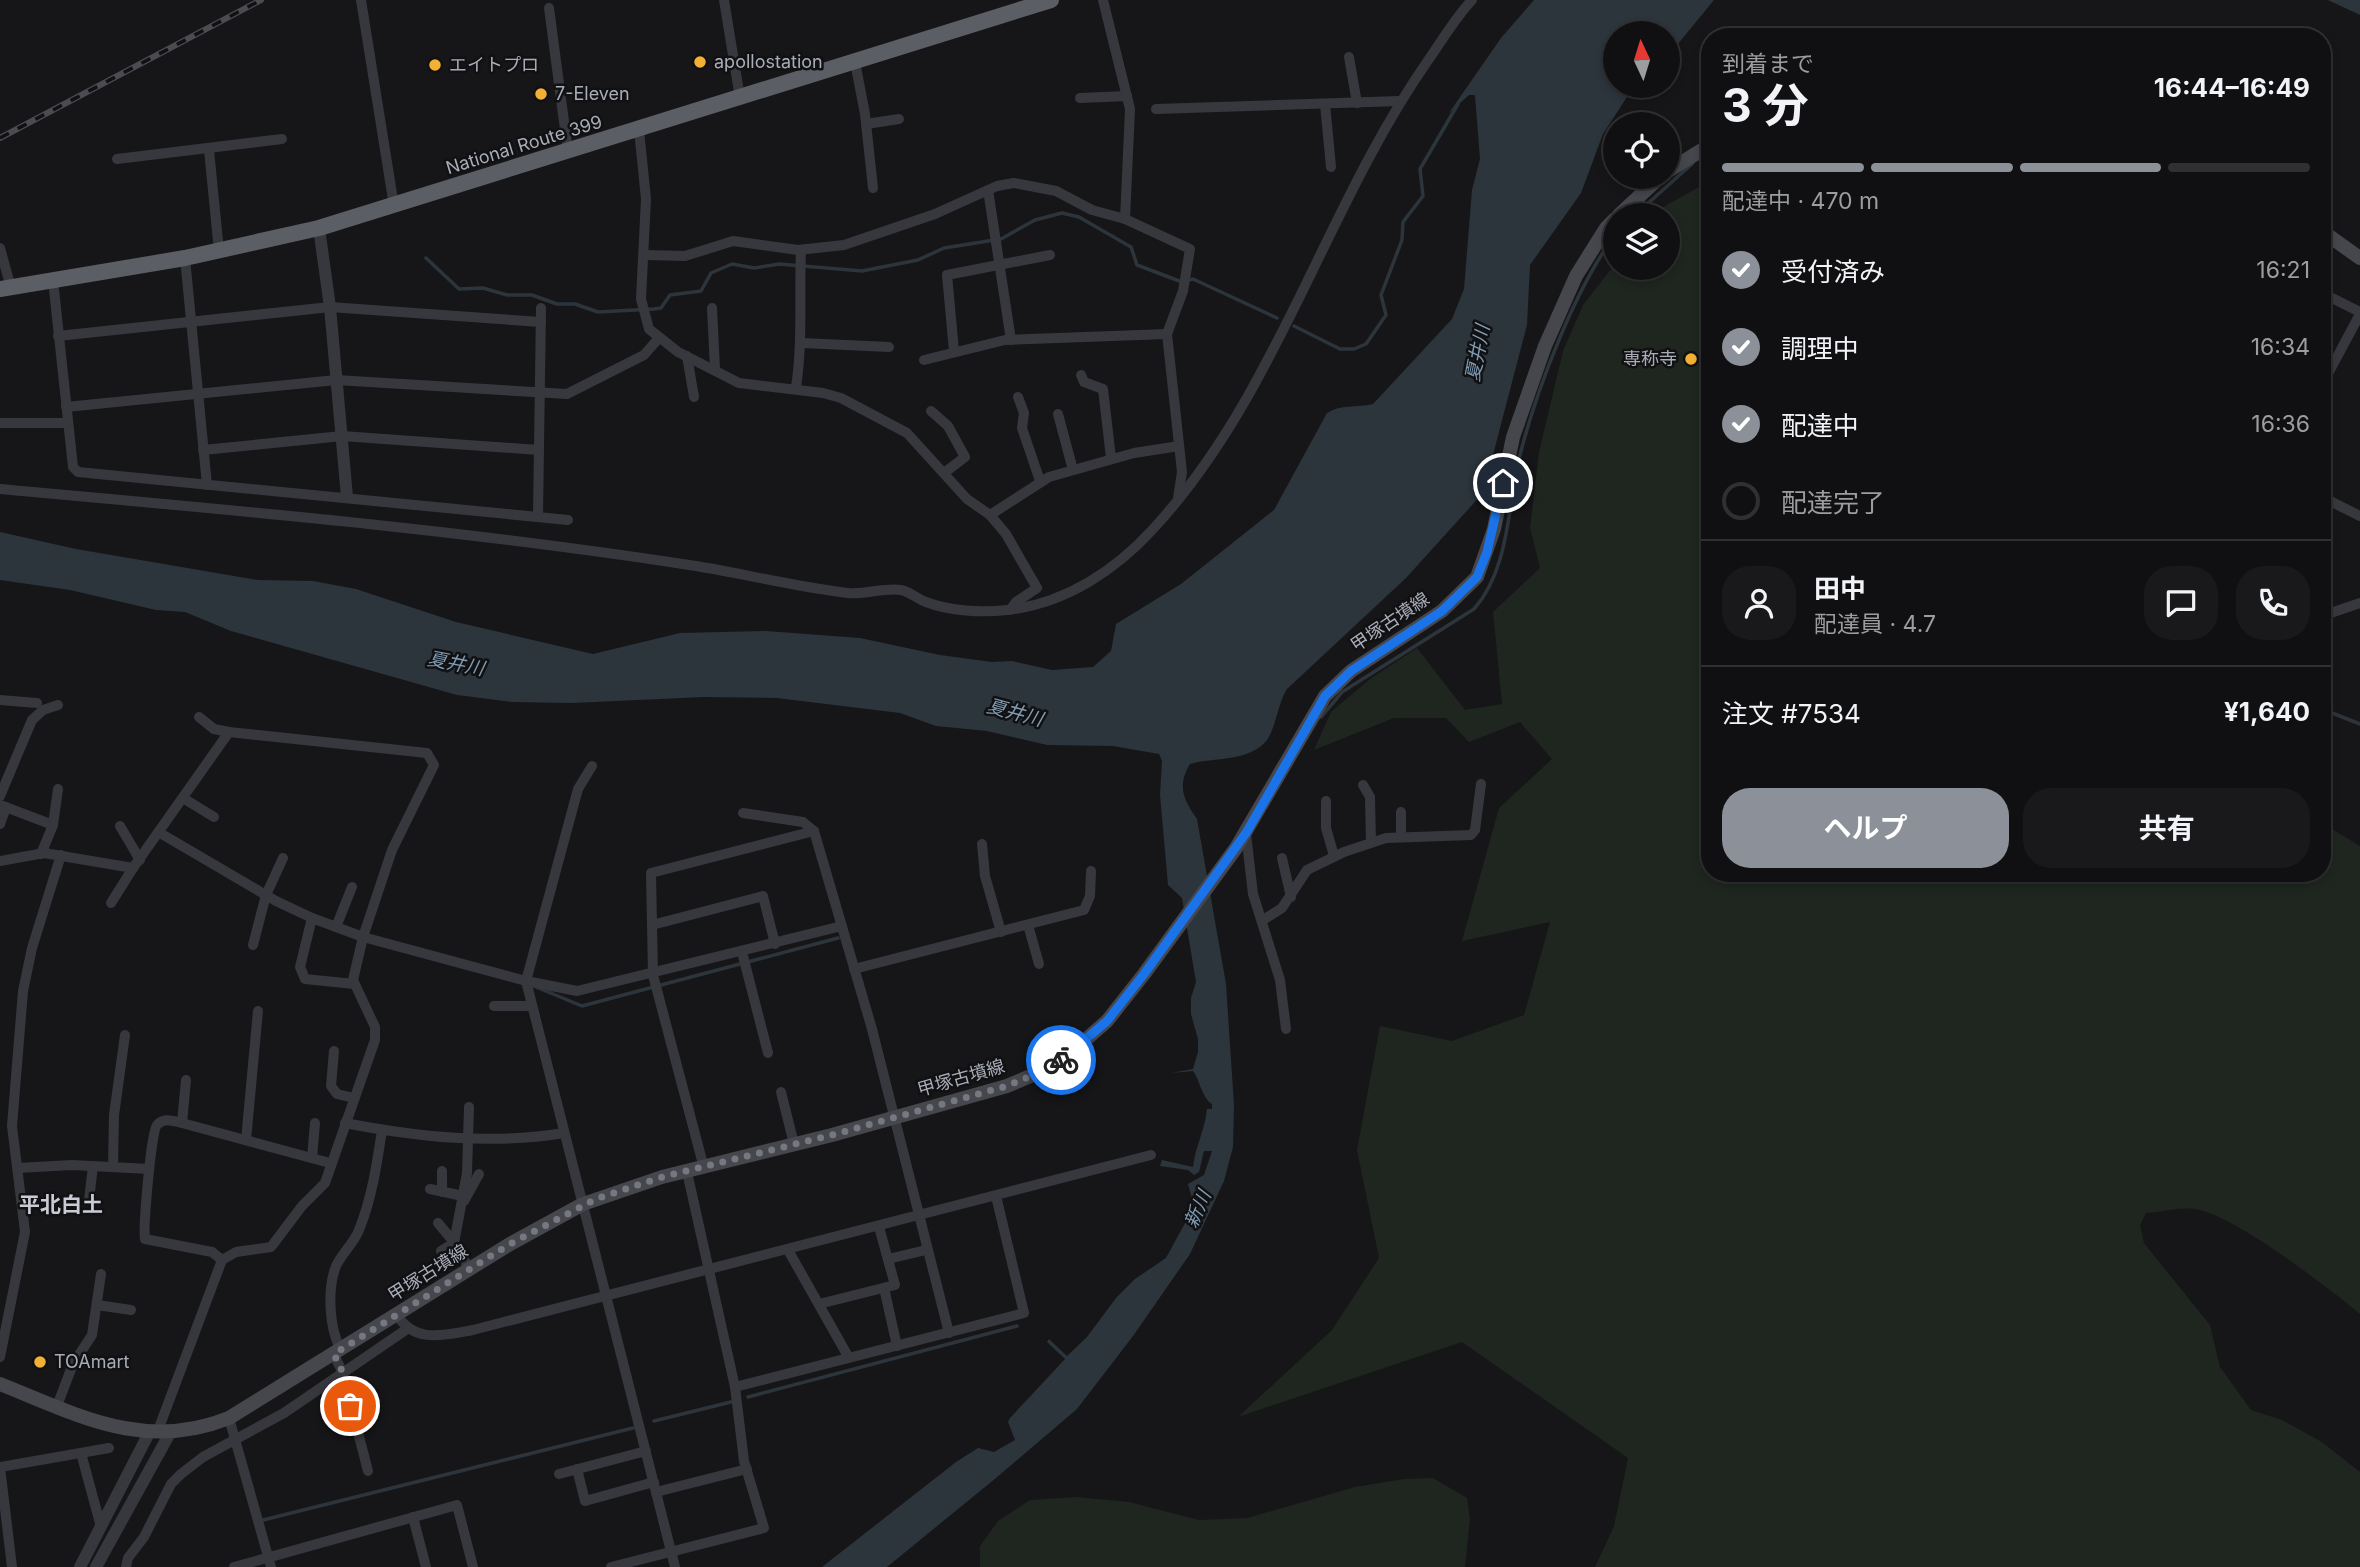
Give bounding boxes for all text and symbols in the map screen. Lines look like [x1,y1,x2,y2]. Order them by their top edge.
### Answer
north arrow [1603,21,1680,98]
map controls [1603,21,1680,280]
text: 到着まで [1722,50,1814,78]
place label: apollostation [714,51,823,72]
place label: エイトプロ [449,54,539,75]
marker: apollostation [692,54,708,70]
marker: エイトプロ [427,57,443,73]
text: 16:44–16:49 [2154,72,2310,103]
text: 3 分 [1722,77,1809,133]
place label: 7-Eleven [555,83,630,104]
marker: 7-Eleven [533,86,549,102]
street label: National Route 399 [443,111,605,178]
button: locate [1603,112,1680,189]
text: 配達中 · 470 m [1722,187,1879,215]
button: layers [1603,203,1680,280]
icon: check [1722,251,1760,289]
text: 受付済み [1781,256,1885,287]
text: 16:21 [2256,256,2310,284]
water label: 夏井川 [1461,321,1495,383]
icon: check [1722,328,1760,366]
text: 調理中 [1781,333,1859,364]
text: 16:34 [2251,333,2310,361]
place label: 専称寺 [1623,348,1677,369]
marker: 専称寺 [1683,351,1699,367]
icon: check [1722,405,1760,443]
text: 配達中 [1781,410,1859,441]
text: 16:36 [2251,410,2310,438]
pin [1473,453,1533,513]
icon: home [1484,464,1522,502]
text: 配達完了 [1781,487,1885,518]
button: person [1722,566,1796,640]
button: chat [2144,566,2218,640]
button: phone [2236,566,2310,640]
text: 田中 [1814,573,1866,604]
street label: 甲塚古墳線 [1347,588,1433,655]
text: 配達員 · 4.7 [1814,610,1936,638]
water label: 夏井川 [426,647,488,681]
water label: 夏井川 [984,694,1047,731]
text: ¥1,640 [2224,696,2310,727]
text: 注文 #7534 [1722,698,1861,729]
button: ヘルプ [1722,788,2009,868]
button: 共有 [2023,788,2310,868]
courier [1026,1025,1096,1095]
icon: bike [1042,1041,1080,1079]
street label: 甲塚古墳線 [915,1055,1007,1100]
water label: 新川 [1179,1185,1217,1231]
district label: 平北白土 [19,1192,103,1217]
street label: 甲塚古墳線 [384,1240,471,1305]
place label: TOAmart [54,1351,130,1372]
marker: TOAmart [32,1354,48,1370]
pin [320,1376,380,1436]
icon: bag [331,1387,369,1425]

